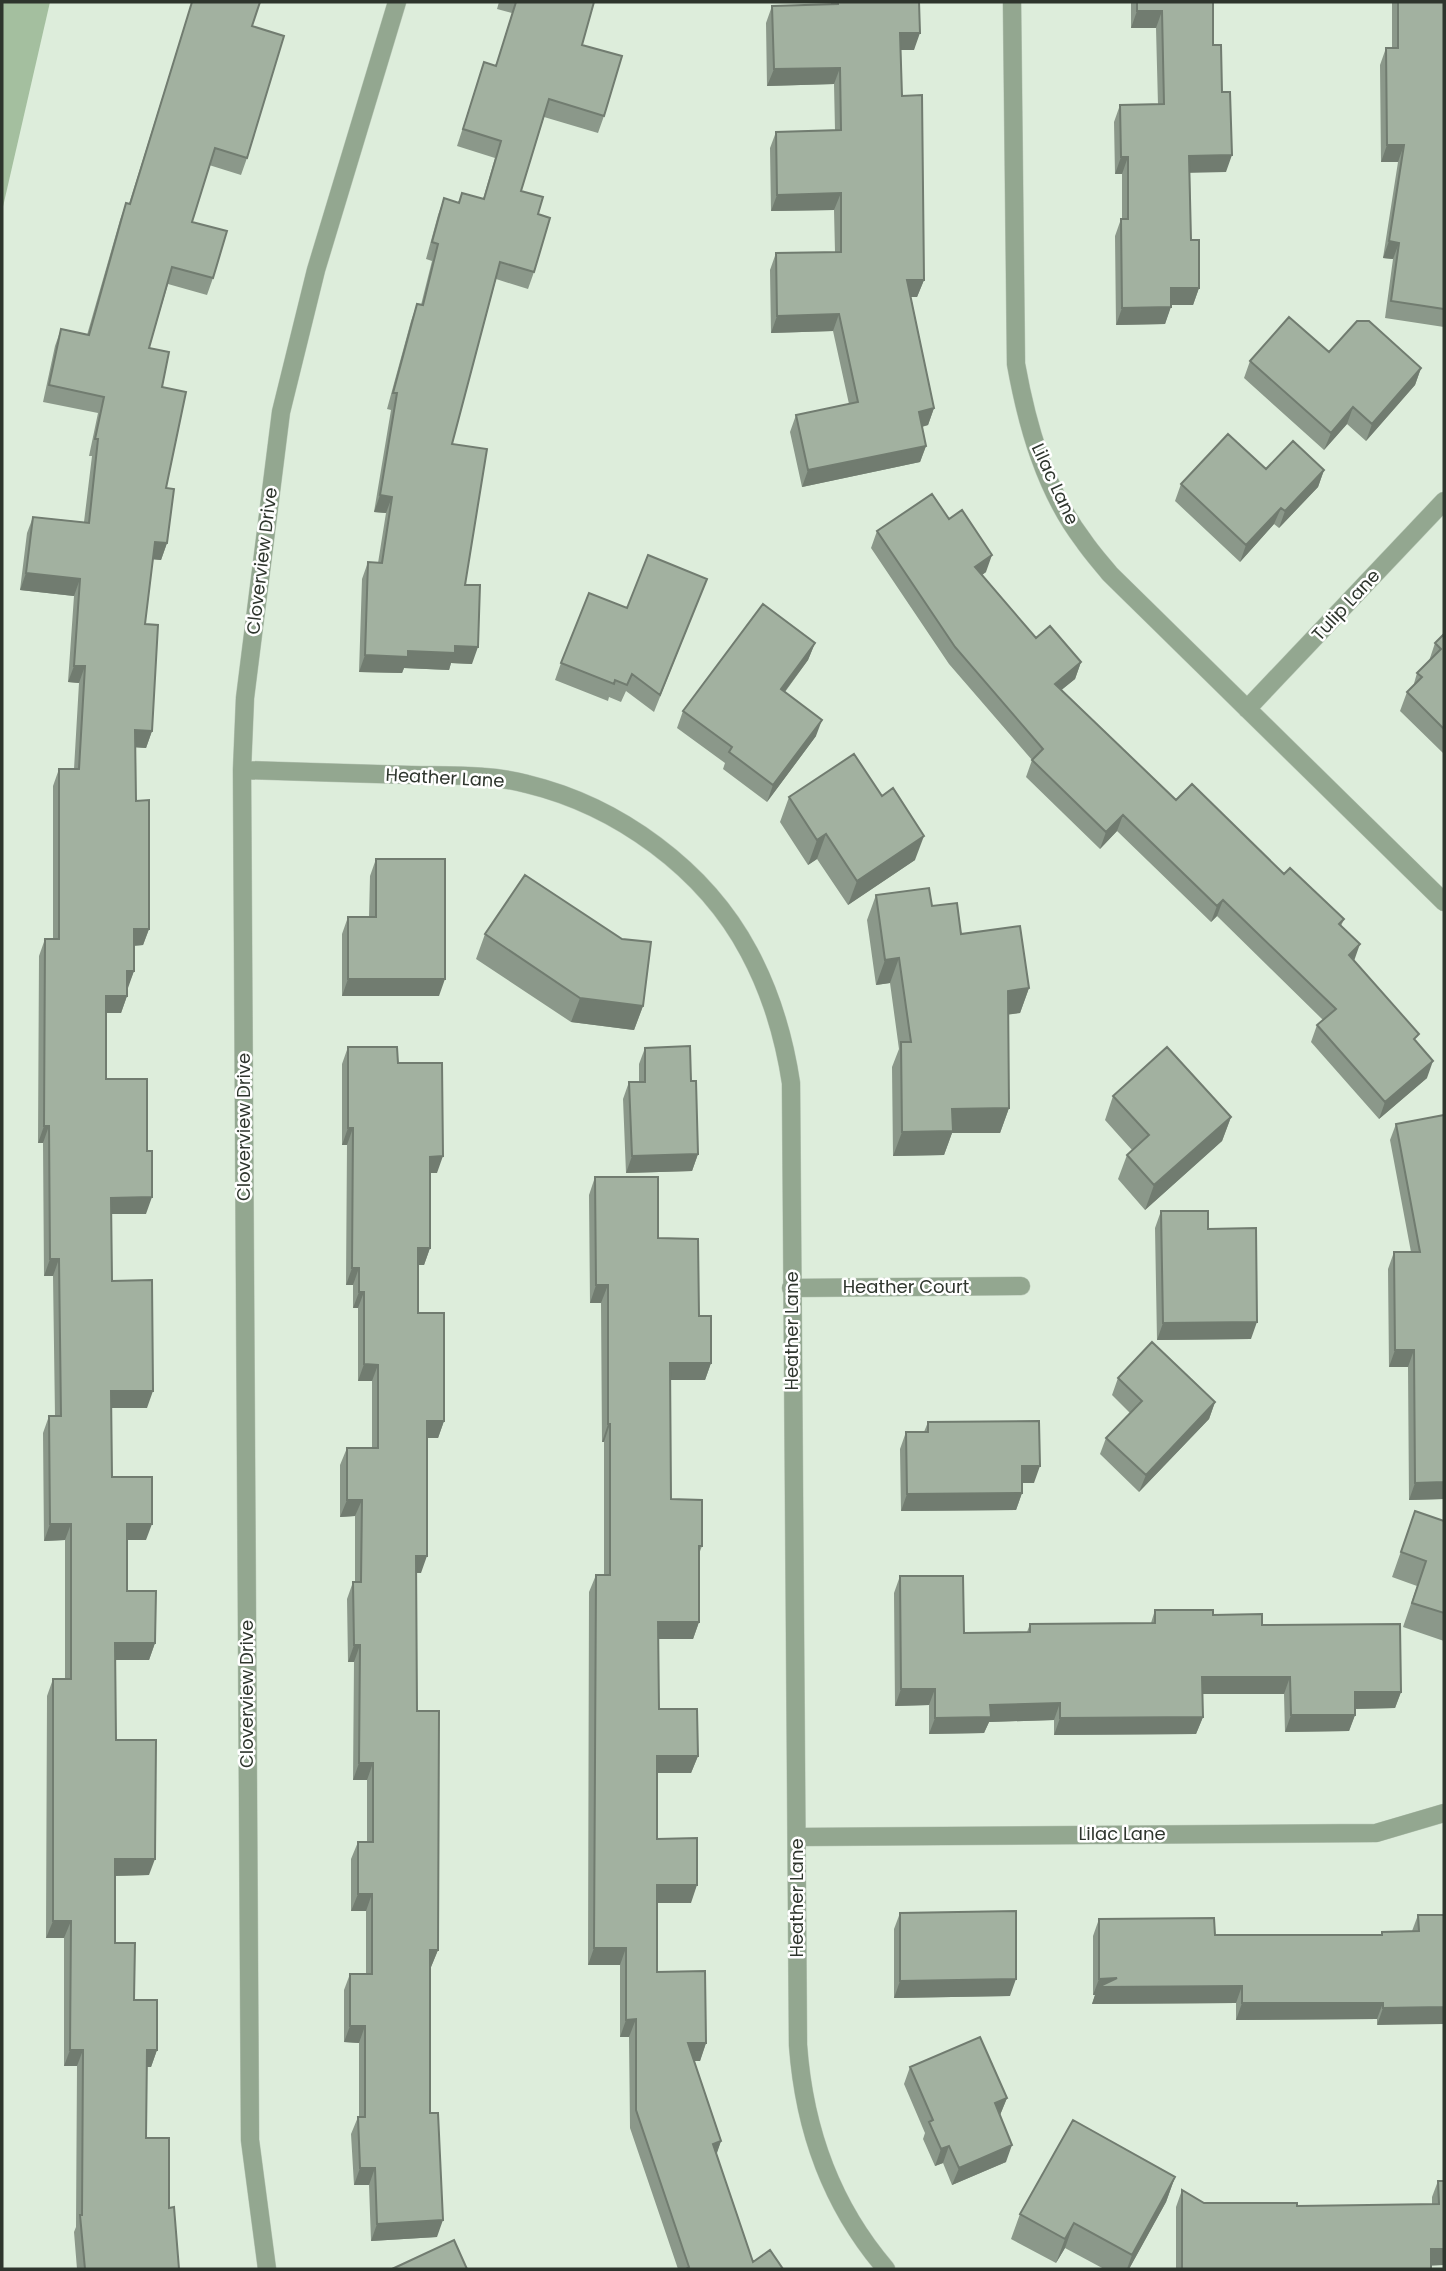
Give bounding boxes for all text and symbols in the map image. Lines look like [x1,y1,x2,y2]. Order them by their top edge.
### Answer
street label: Lilac Lane [1026,439,1085,529]
street label: Cloverview Drive [240,486,283,636]
street label: Tulip Lane [1306,563,1385,646]
street label: Heather Lane [385,762,505,793]
street label: Cloverview Drive [231,1053,256,1201]
street label: Heather Lane [779,1271,804,1391]
street label: Heather Court [843,1274,969,1299]
street label: Cloverview Drive [234,1620,259,1768]
street label: Lilac Lane [1078,1821,1166,1846]
street label: Heather Lane [784,1838,809,1958]

